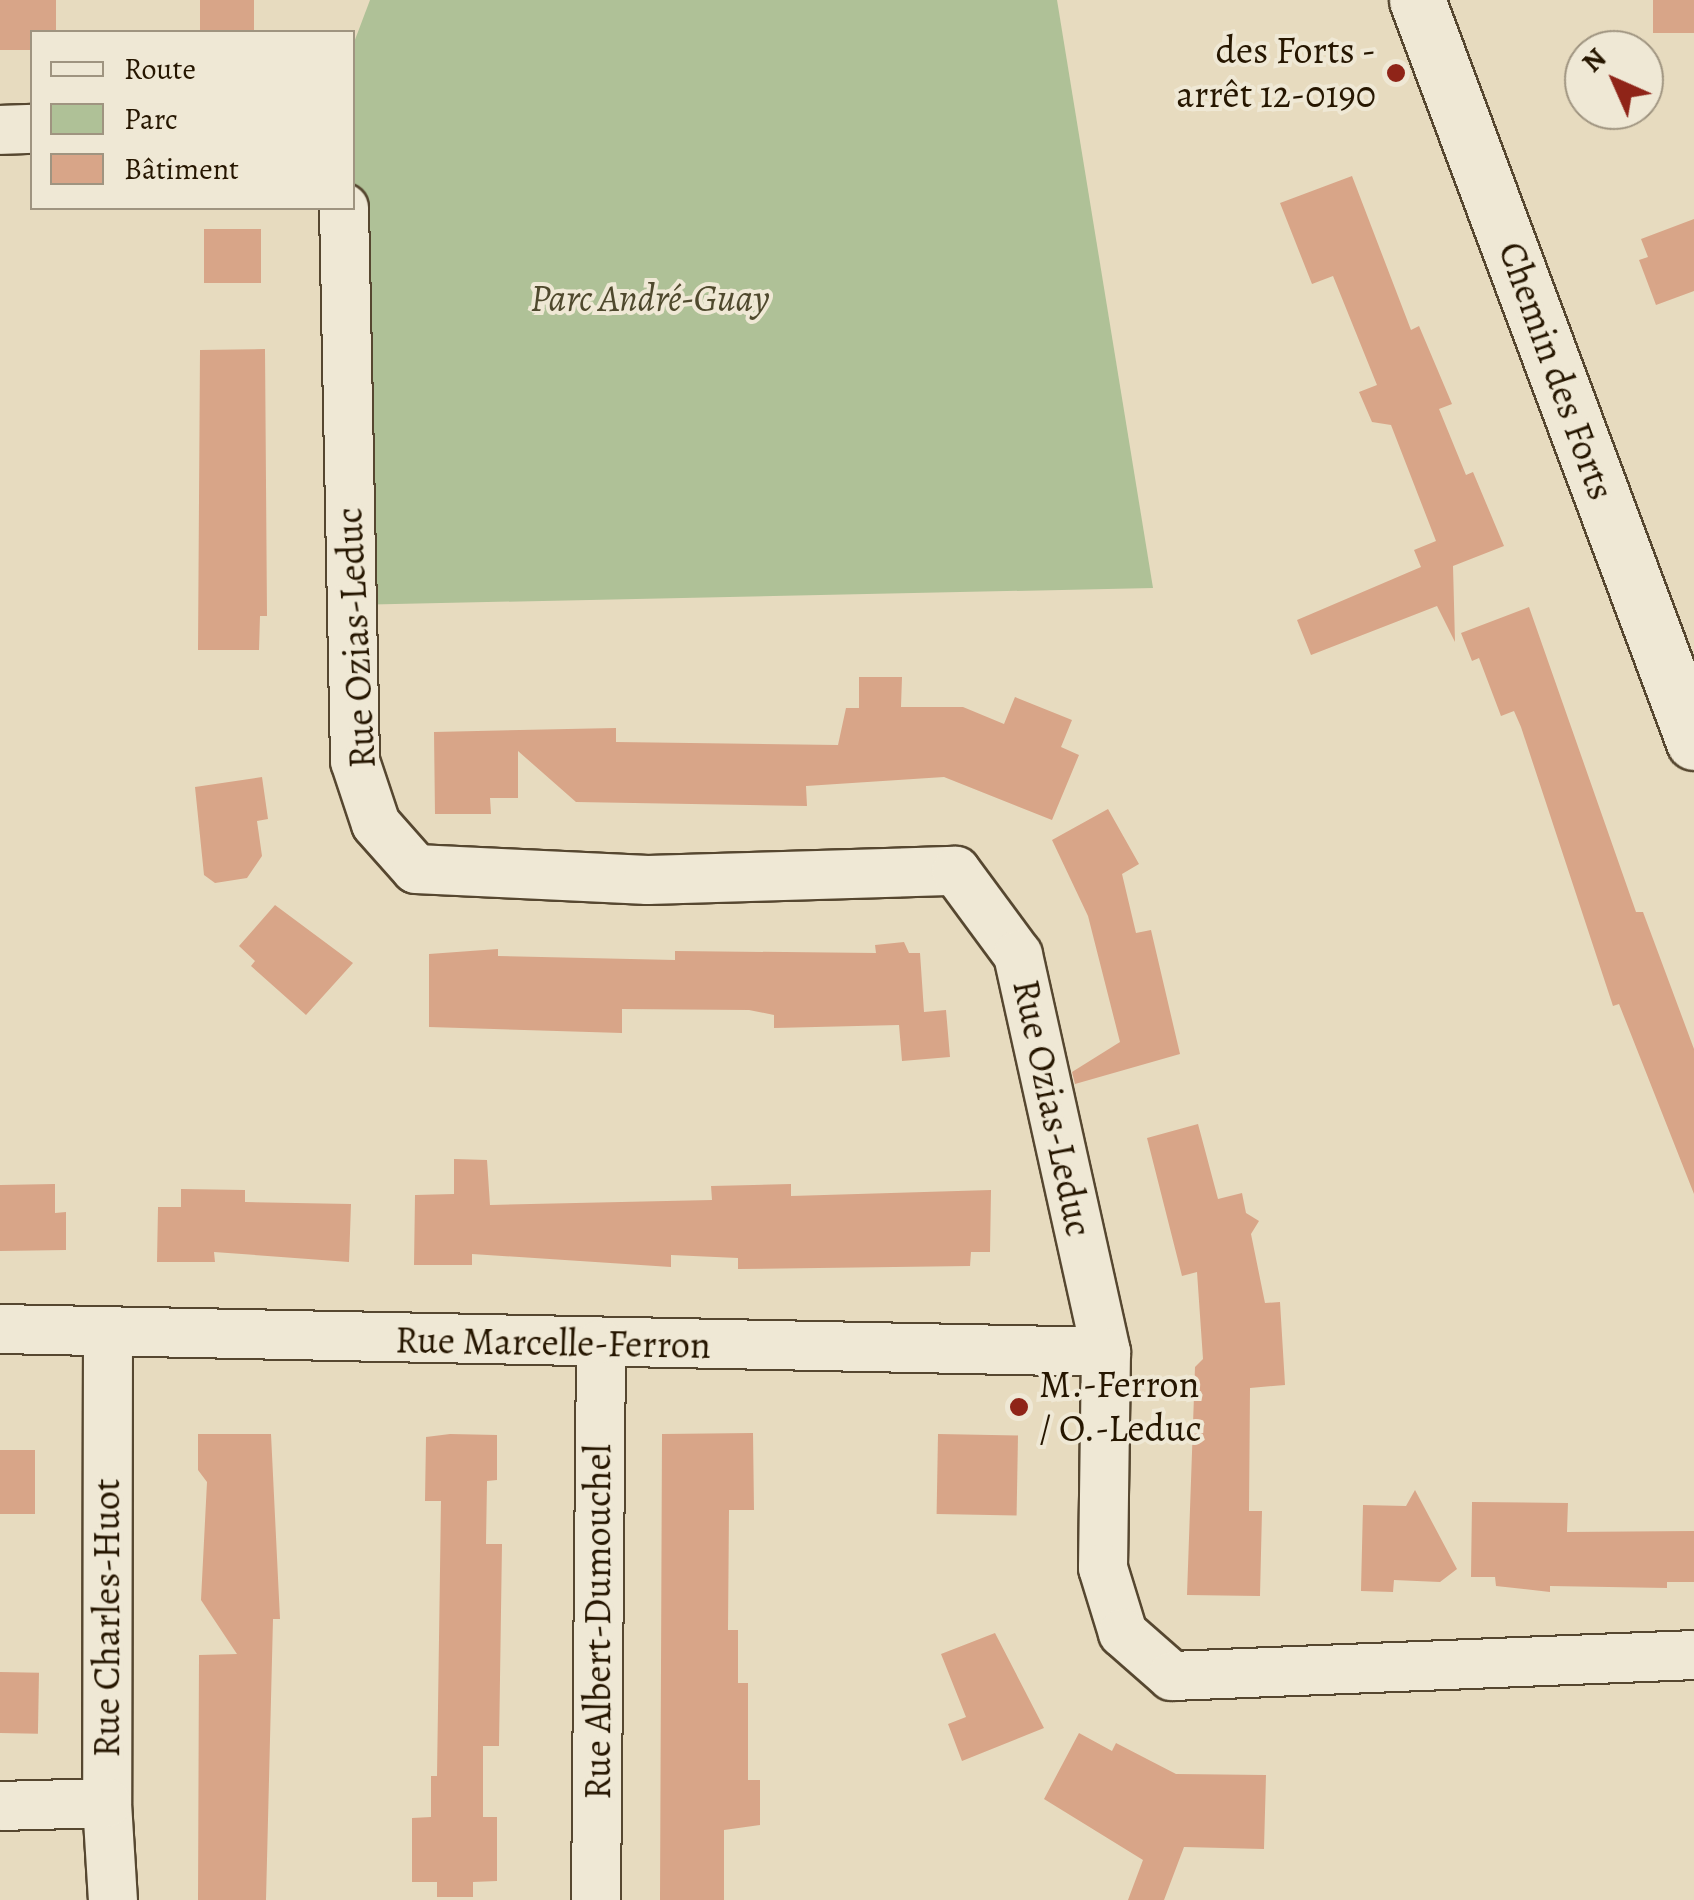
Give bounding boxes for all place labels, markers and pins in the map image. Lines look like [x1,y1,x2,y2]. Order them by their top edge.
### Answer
place label: des Forts - arrêt 12-0190 [1176,28,1376,117]
marker: des Forts - arrêt 12-0190 [1385,62,1407,84]
place label: M.-Ferron / O.-Leduc [1039,1362,1202,1452]
marker: M.-Ferron / O.-Leduc [1008,1396,1030,1418]

